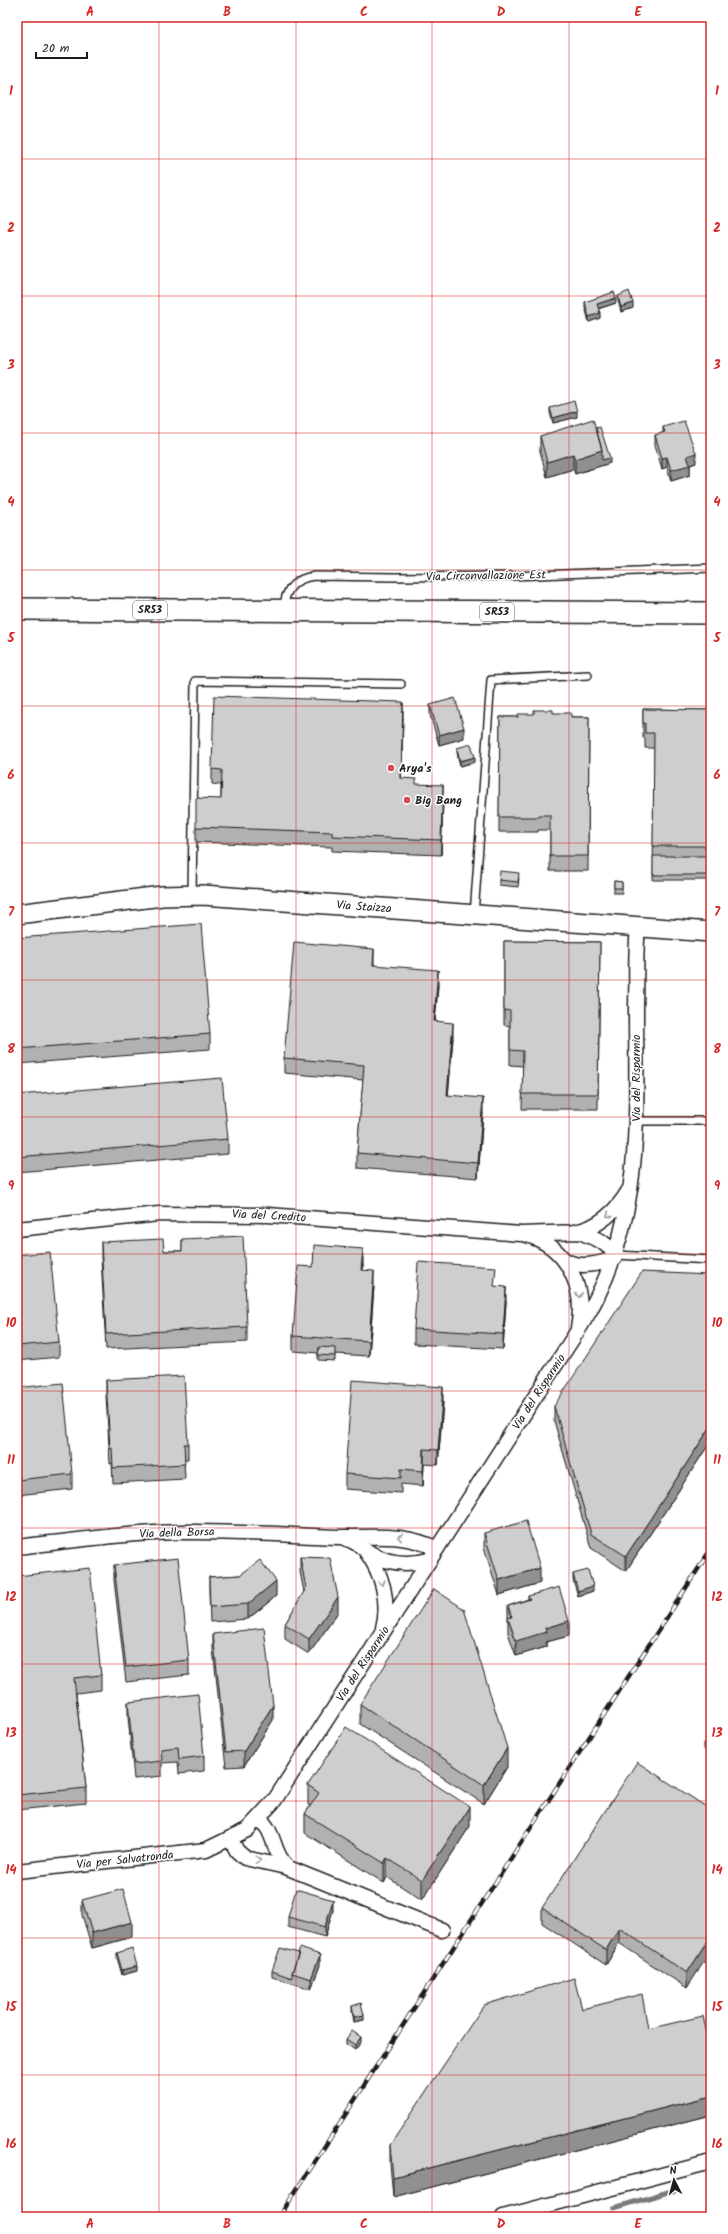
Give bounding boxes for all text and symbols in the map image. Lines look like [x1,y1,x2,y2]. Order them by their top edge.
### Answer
text: A [86,2,94,23]
text: B [223,2,231,23]
text: C [360,2,368,23]
text: D [497,2,506,23]
text: E [634,2,642,23]
scale bar [36,34,87,60]
text: 20 m [42,39,70,58]
text: 1 [9,81,13,102]
text: 1 [715,81,719,102]
text: 2 [7,218,15,239]
text: 2 [713,218,721,239]
text: 3 [6,355,15,376]
text: 3 [712,355,721,376]
text: 4 [7,492,15,513]
text: 4 [713,492,721,513]
street label: Via Circonvallazione Est [426,565,547,587]
road number: SR53 [133,601,167,619]
road number: SR53 [480,603,514,621]
text: 5 [7,628,16,649]
text: 5 [713,628,722,649]
place label: Arya's [399,759,432,778]
marker: Arya's [386,763,396,773]
text: 6 [7,765,15,786]
text: 6 [713,765,721,786]
place label: Big Bang [415,791,462,810]
marker: Big Bang [402,795,412,805]
street label: Via Staizza [336,896,393,918]
text: 7 [8,902,15,923]
text: 7 [714,902,721,923]
street label: Via del Risparmio [627,1035,646,1121]
text: 8 [7,1039,15,1060]
text: 8 [713,1039,721,1060]
text: 9 [8,1176,15,1197]
text: 9 [714,1176,721,1197]
street label: Via del Credito [231,1205,307,1227]
one-way arrow [606,1211,613,1218]
one-way arrow [574,1292,583,1298]
text: 10 [6,1313,17,1334]
text: 10 [712,1313,723,1334]
street label: Via del Risparmio [507,1350,571,1434]
text: 11 [7,1450,15,1471]
text: 11 [713,1450,721,1471]
street label: Via della Borsa [139,1522,215,1544]
one-way arrow [397,1533,403,1542]
one-way arrow [377,1579,386,1586]
text: 12 [5,1587,17,1608]
text: 12 [711,1587,723,1608]
street label: Via del Risparmio [331,1622,395,1706]
text: 13 [5,1723,17,1744]
text: 13 [711,1723,723,1744]
street label: Via per Salvatronda [76,1845,175,1875]
one-way arrow [255,1856,261,1864]
text: 14 [5,1860,17,1881]
text: 14 [711,1860,723,1881]
text: 15 [6,1997,18,2018]
text: 15 [712,1997,724,2018]
text: 16 [6,2134,16,2155]
text: 16 [712,2134,722,2155]
north arrow [654,2160,694,2200]
text: N [669,2162,678,2180]
text: A [86,2214,94,2234]
text: B [223,2214,231,2234]
text: C [360,2214,368,2234]
text: D [497,2214,506,2234]
text: E [634,2214,642,2234]

